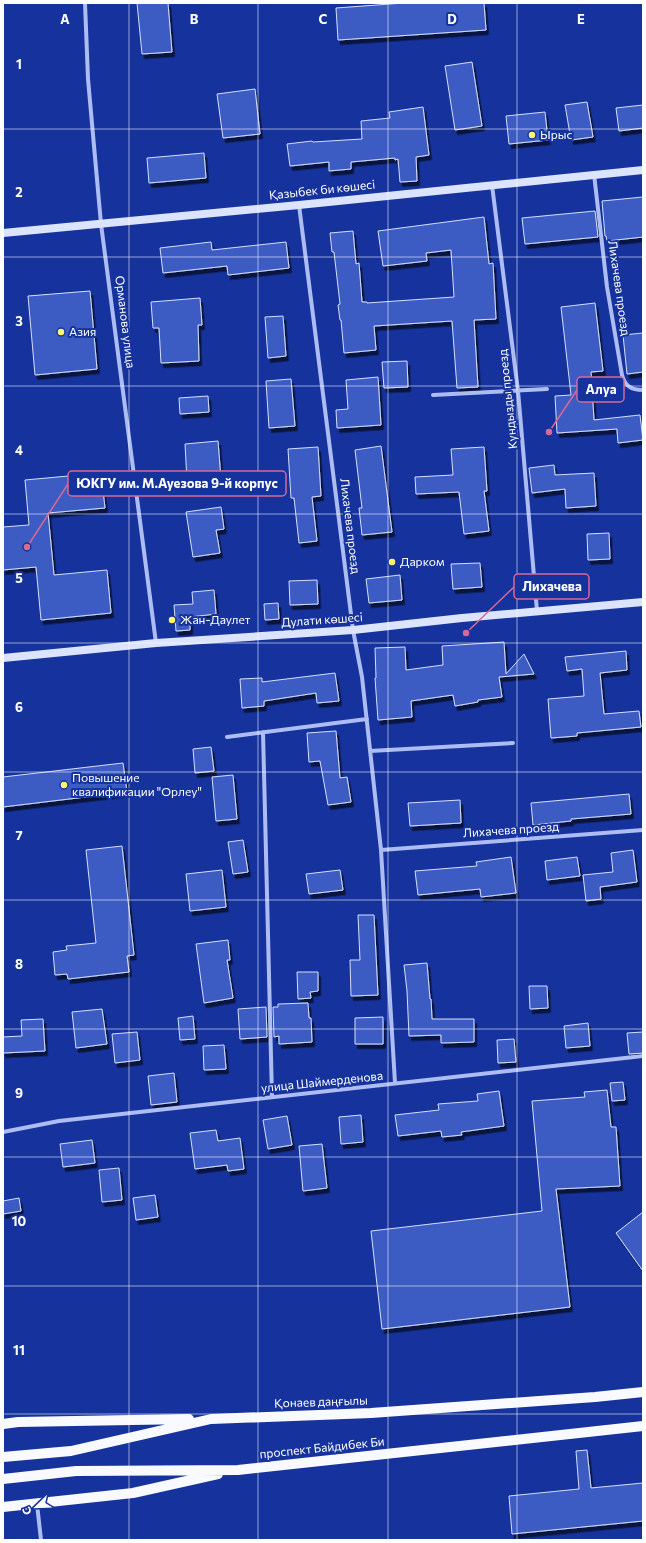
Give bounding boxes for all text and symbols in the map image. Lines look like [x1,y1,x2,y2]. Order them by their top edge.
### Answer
text: A [60,11,70,27]
text: B [190,11,199,27]
text: C [319,11,328,27]
text: D [447,11,457,27]
text: E [577,11,585,27]
text: 1 [16,56,22,72]
place label: Ырыс [540,127,572,141]
marker: Ырыс [527,130,537,140]
street label: Қазыбек би көшесі [268,176,376,202]
text: 2 [15,184,23,200]
street label: Лихачева проезд [606,239,634,337]
street label: Орманова улица [113,275,139,369]
text: 3 [15,313,23,329]
place label: Азия [69,324,96,338]
marker: Азия [56,327,66,337]
street label: Кундызды проезд [495,348,519,450]
callout: Алуа [577,377,624,402]
text: Алуа [586,381,617,397]
text: 4 [15,442,23,458]
callout: ЮКГУ им. М.Ауезова 9-й корпус [68,471,286,496]
text: ЮКГУ им. М.Ауезова 9-й корпус [76,475,278,491]
street label: Лихачева проезд [338,477,364,575]
place label: Дарком [400,554,444,568]
marker: Дарком [387,557,397,567]
text: 5 [15,570,23,586]
callout: Лихачева [514,574,589,599]
text: Лихачева [522,578,582,594]
street label: Дулати көшесі [281,609,363,629]
place label: Жан-Даулет [180,612,251,626]
marker: Жан-Даулет [167,615,177,625]
text: 6 [15,699,23,715]
place label: Повышение квалификации "Орлеу" [72,770,202,798]
marker: Повышение квалификации "Орлеу" [59,780,69,790]
street label: Лихачева проезд [462,819,559,839]
text: 7 [15,827,23,843]
text: 8 [15,956,23,972]
street label: улица Шаймерденова [260,1068,384,1094]
text: 9 [15,1085,23,1101]
text: 10 [12,1213,27,1229]
text: 11 [13,1342,25,1358]
street label: Қонаев даңғылы [274,1392,368,1410]
street label: проспект Байдибек Би [259,1433,385,1461]
north arrow [16,1487,56,1527]
text: С [19,1505,34,1517]

